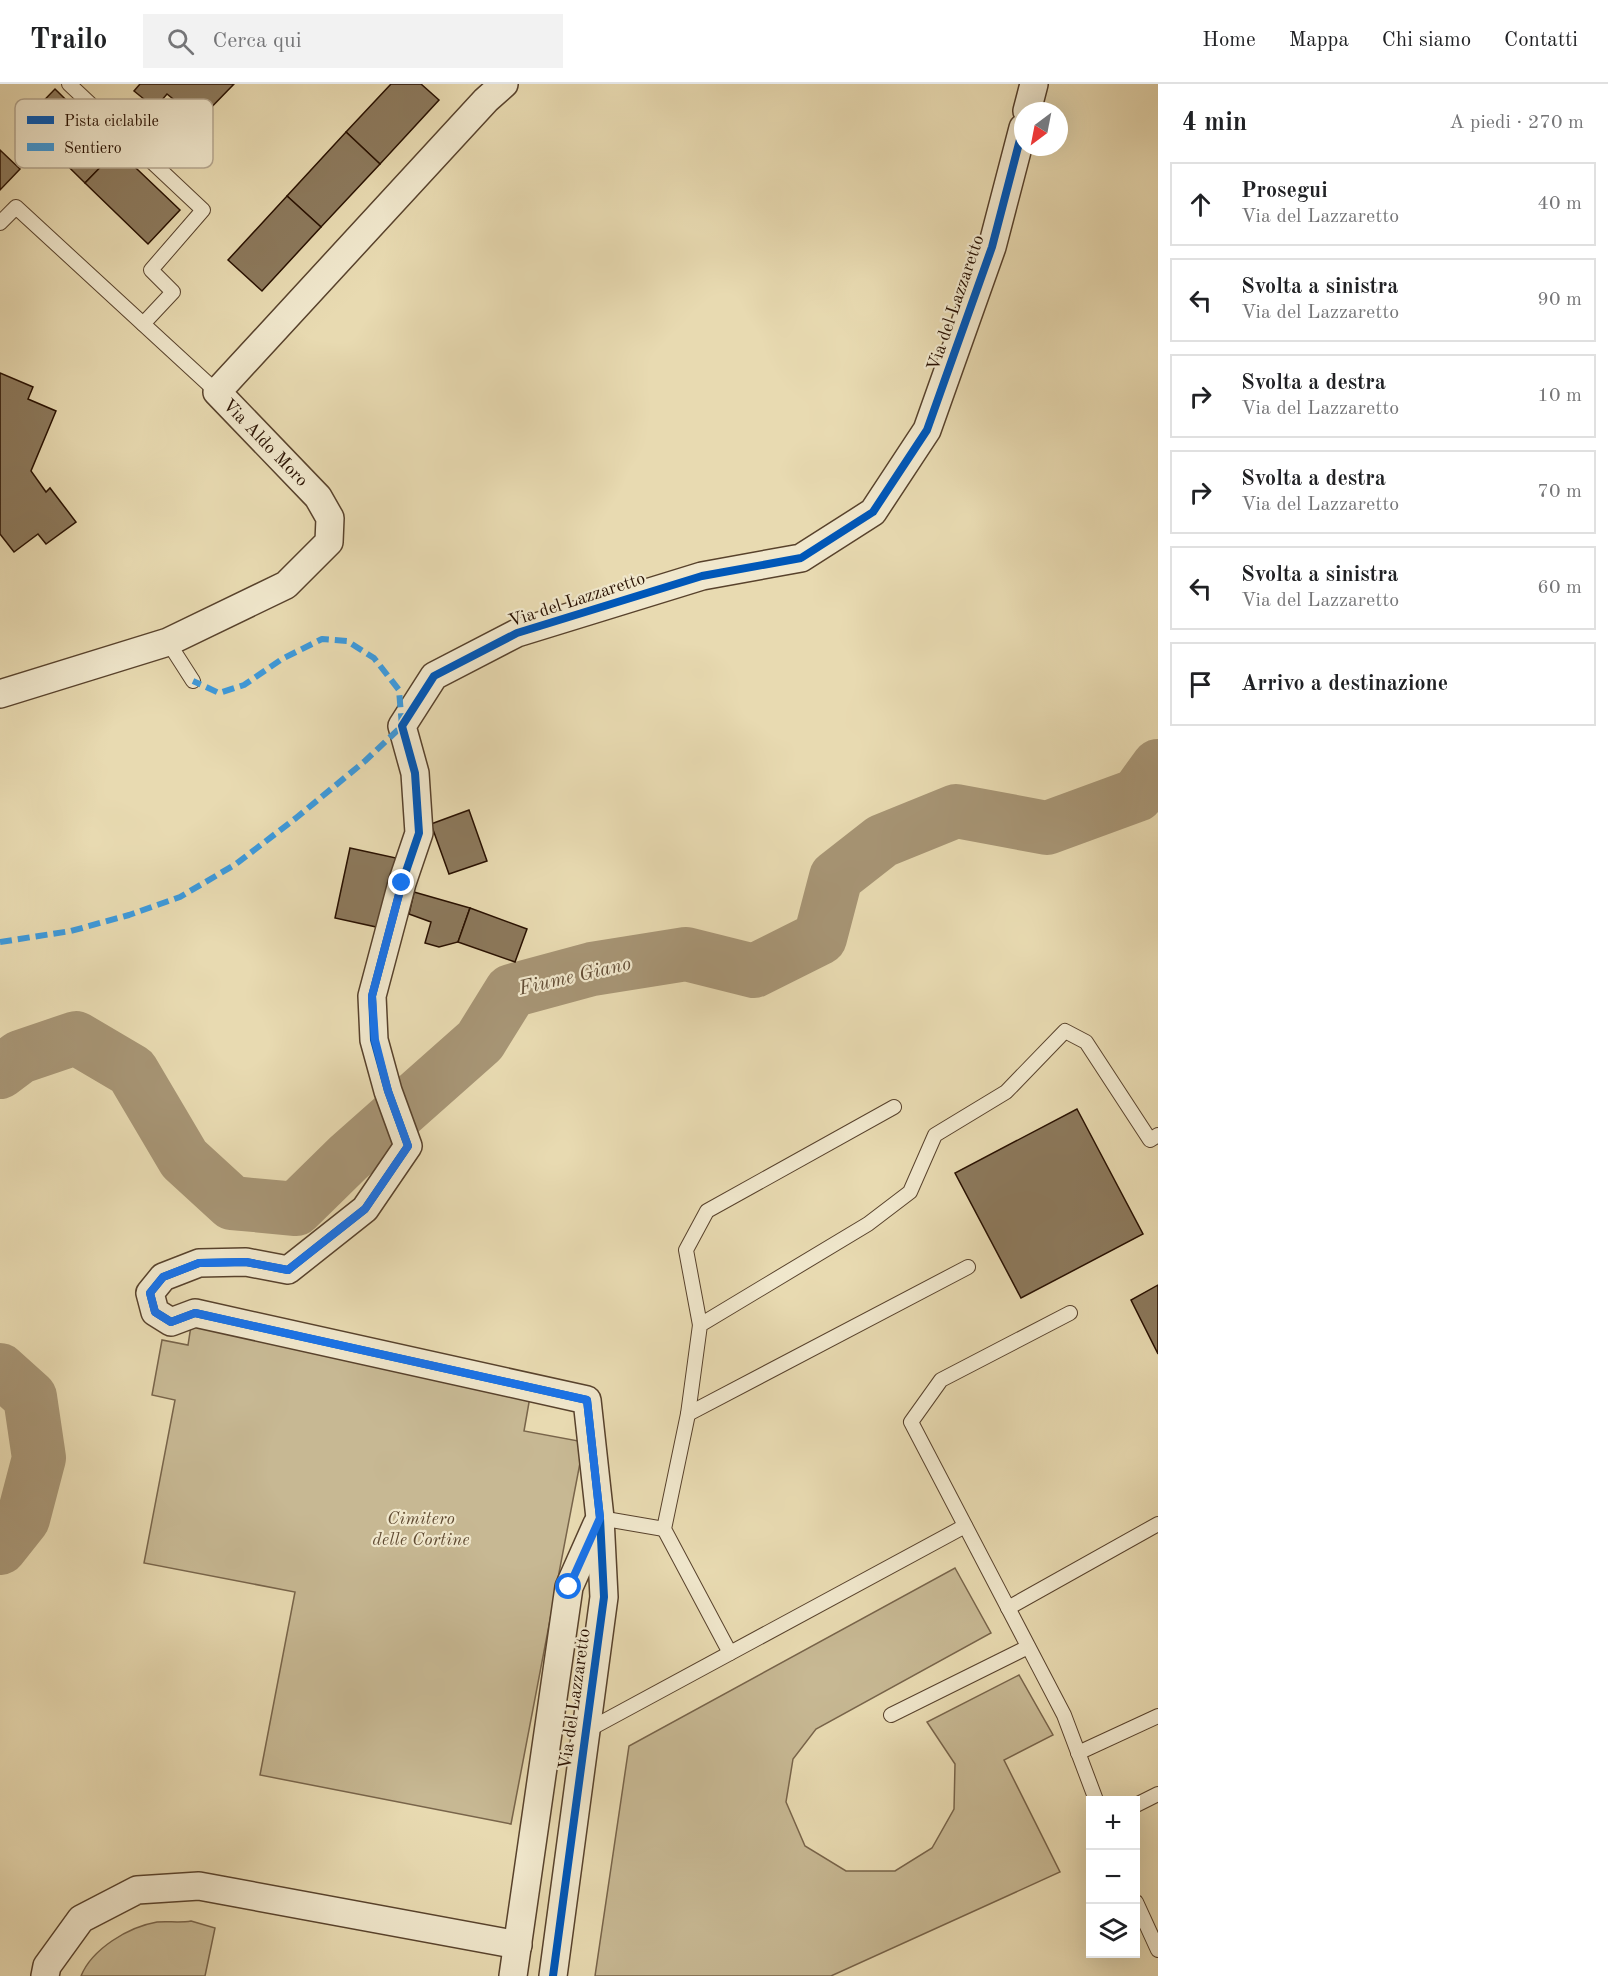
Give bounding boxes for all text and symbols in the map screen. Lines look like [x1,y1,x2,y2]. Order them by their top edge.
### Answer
search box [143,14,563,68]
icon: search [164,25,197,58]
text: Trailo [30,27,107,55]
text: Cerca qui [212,30,302,52]
text: Home [1202,30,1256,51]
text: Mappa [1289,30,1349,51]
text: Chi siamo [1382,30,1471,51]
text: Contatti [1504,30,1578,51]
legend [15,99,213,168]
north arrow [1014,102,1068,156]
text: 4 min [1182,110,1247,136]
text: A piedi · 270 m [1449,113,1584,133]
text: Pista ciclabile [64,114,159,130]
text: Sentiero [64,141,122,157]
text: Prosegui [1241,180,1328,202]
icon: ahead [1184,188,1217,221]
text: 40 m [1537,194,1582,214]
text: Via del Lazzaretto [1241,207,1399,227]
street label: Via del Lazzaretto [924,233,988,373]
text: Svolta a sinistra [1241,276,1399,298]
icon: left [1184,284,1217,317]
text: 90 m [1537,290,1582,310]
text: Via del Lazzaretto [1241,303,1399,323]
text: Svolta a destra [1241,372,1386,394]
icon: right [1184,380,1217,413]
text: 10 m [1537,386,1582,406]
street label: Via Aldo Moro [219,396,311,490]
text: Via del Lazzaretto [1241,399,1399,419]
text: Svolta a destra [1241,468,1386,490]
icon: right [1184,476,1217,509]
text: 70 m [1537,482,1582,502]
text: Via del Lazzaretto [1241,495,1399,515]
text: Svolta a sinistra [1241,564,1399,586]
street label: Via del Lazzaretto [507,569,648,631]
icon: left [1184,572,1217,605]
text: 60 m [1537,578,1582,598]
text: Via del Lazzaretto [1241,591,1399,611]
icon: arrive [1184,668,1217,701]
text: Arrivo a destinazione [1241,673,1448,695]
route end [388,869,414,895]
water label: Fiume Giano [516,954,633,1000]
park label: Cimitero delle Cortine [372,1510,470,1549]
route start [555,1573,581,1599]
street label: Via del Lazzaretto [556,1627,594,1771]
map controls [1086,1796,1140,1958]
button: + [1086,1796,1140,1850]
button: − [1086,1850,1140,1904]
button: layers [1086,1904,1140,1958]

